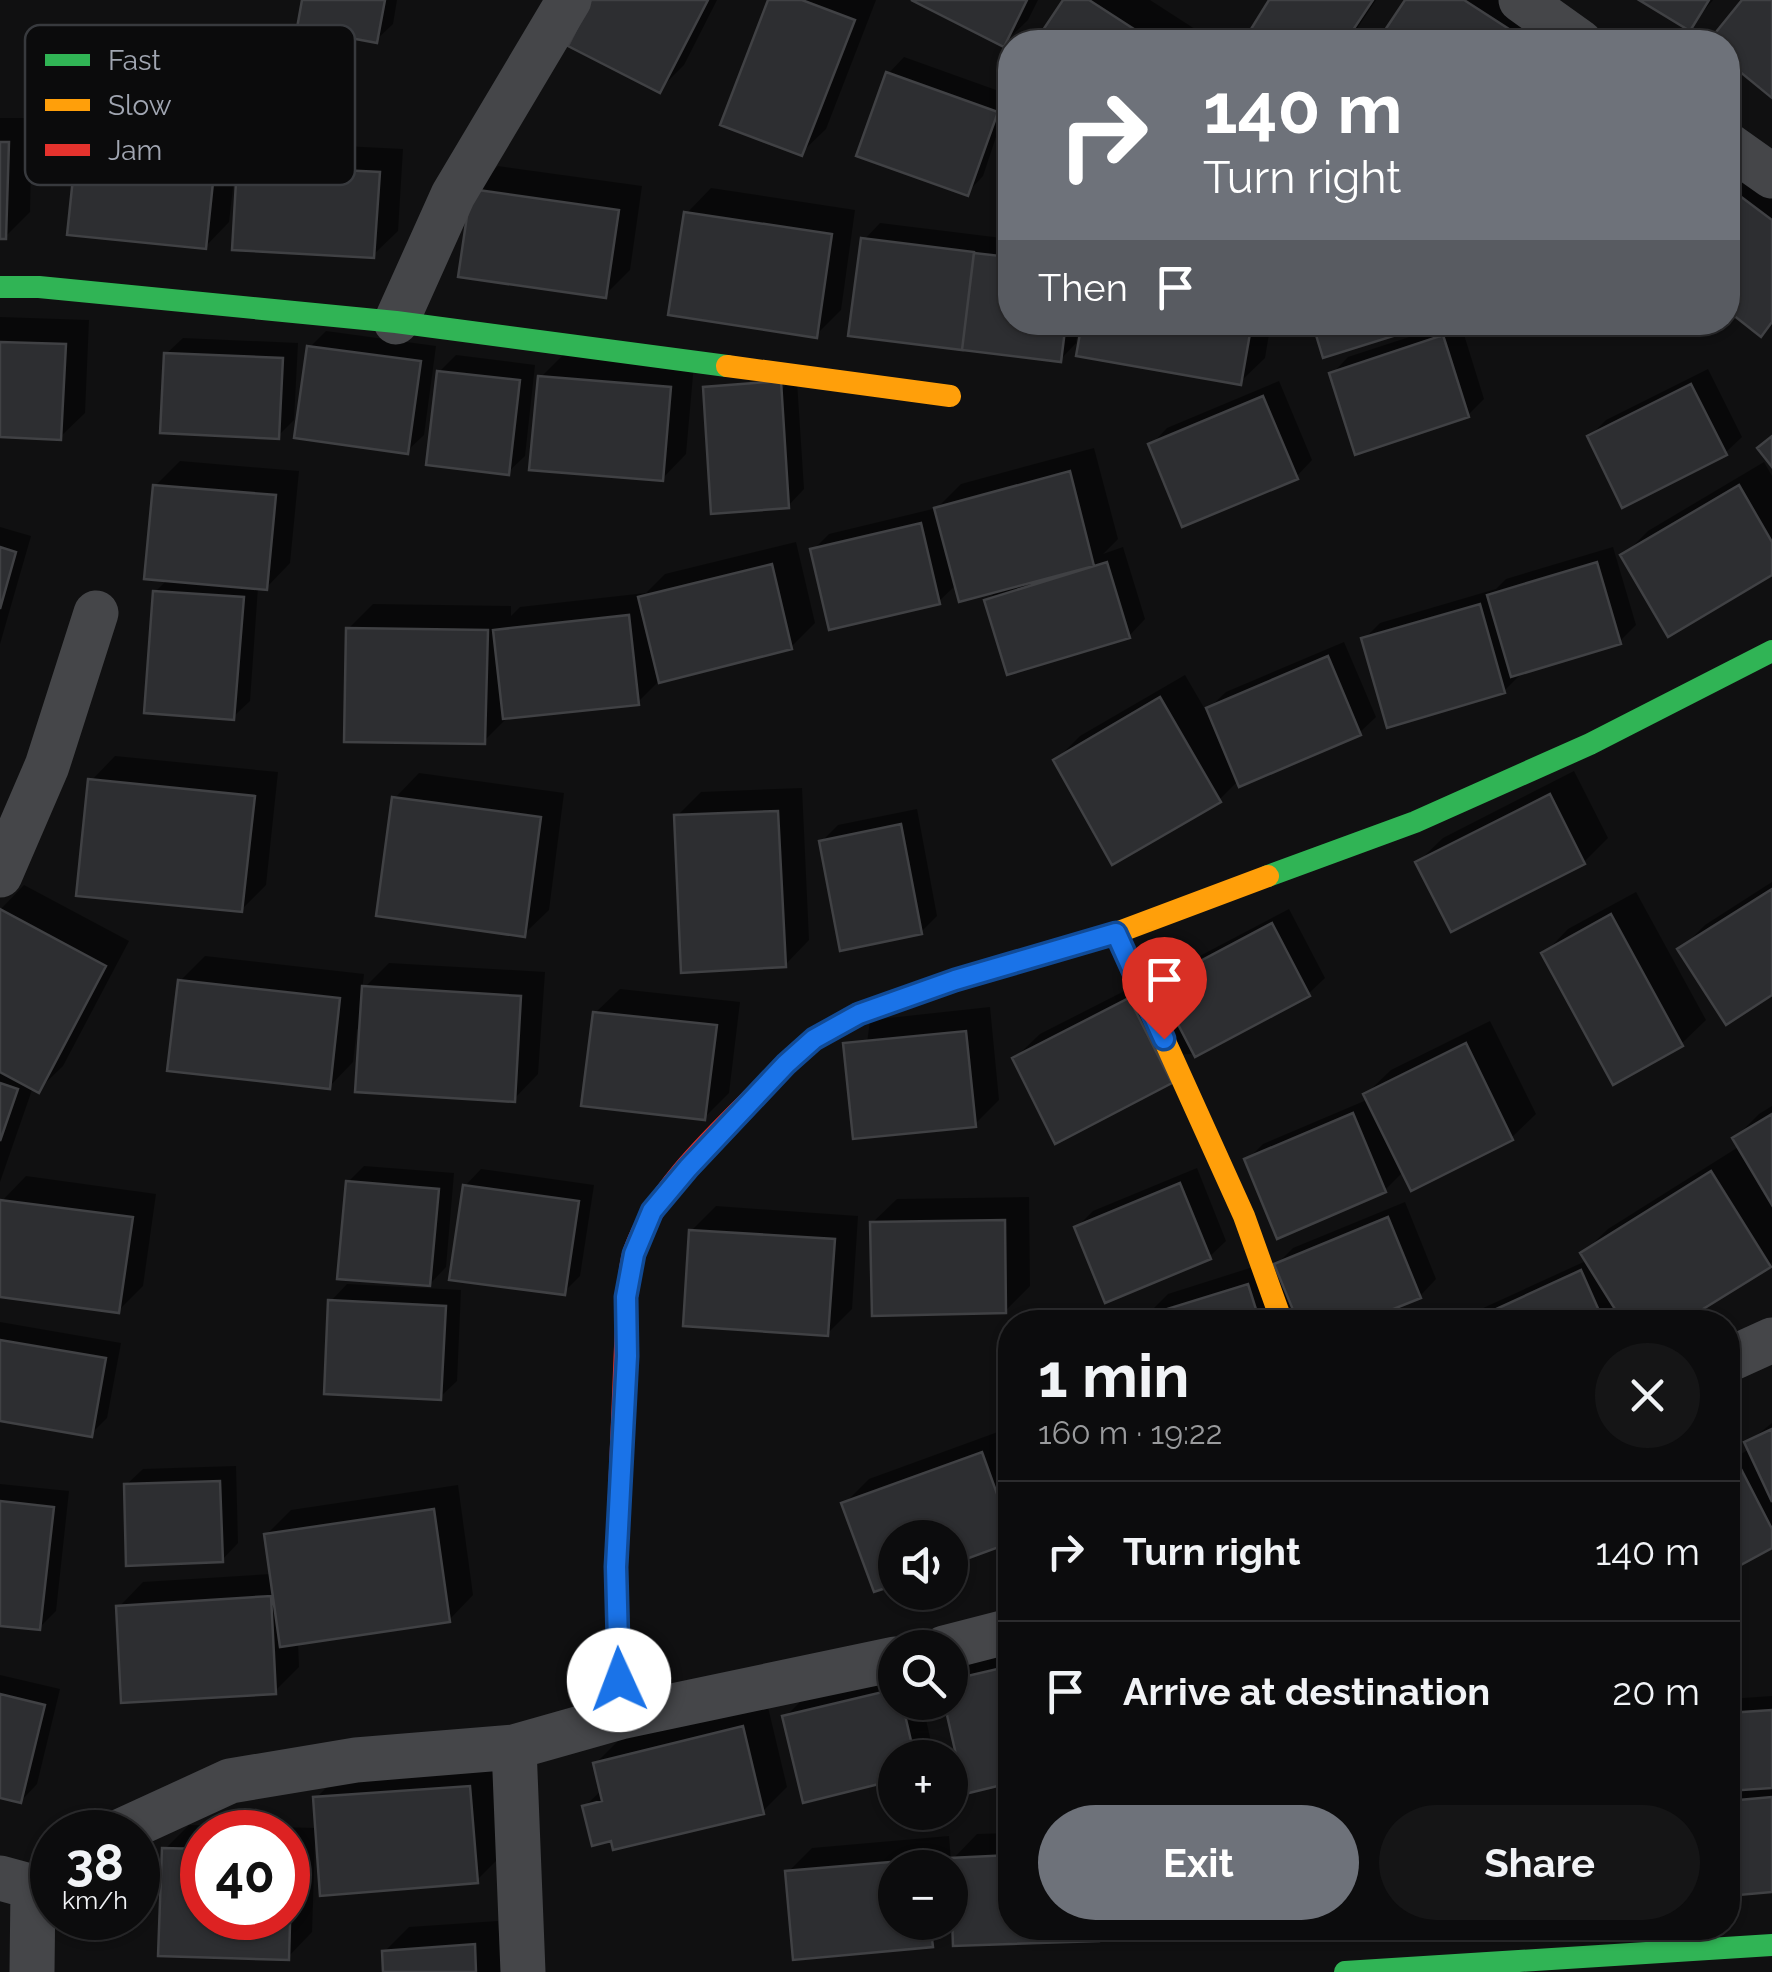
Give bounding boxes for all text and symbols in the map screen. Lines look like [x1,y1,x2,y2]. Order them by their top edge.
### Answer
legend [25,25,355,185]
text: Fast [108,44,161,77]
text: 140 m [1203,67,1403,149]
icon: right [1038,70,1168,200]
text: Slow [108,89,172,122]
text: Jam [108,134,162,167]
text: Turn right [1203,151,1401,204]
icon: arrive [1148,260,1203,315]
text: Then [1038,265,1128,310]
pin [1122,937,1207,1040]
icon: arrive [1137,952,1192,1007]
text: 1 min [1038,1341,1189,1411]
button: close [1595,1343,1700,1448]
text: 160 m · 19:22 [1038,1414,1222,1451]
map controls [878,1520,968,1940]
button: sound [878,1520,968,1610]
icon: right [1038,1524,1093,1579]
text: Turn right [1123,1529,1300,1574]
text: 140 m [1595,1529,1700,1574]
position arrow [567,1628,671,1732]
button: search [878,1630,968,1720]
icon: arrive [1038,1664,1093,1719]
text: Arrive at destination [1123,1669,1490,1714]
text: 20 m [1612,1669,1700,1714]
button: + [878,1740,968,1830]
button: Exit [1038,1805,1359,1920]
button: Share [1379,1805,1700,1920]
speed limit sign: 40 [180,1810,310,1940]
text: 38 [66,1833,124,1892]
button: − [878,1850,968,1940]
text: km/h [62,1885,128,1915]

